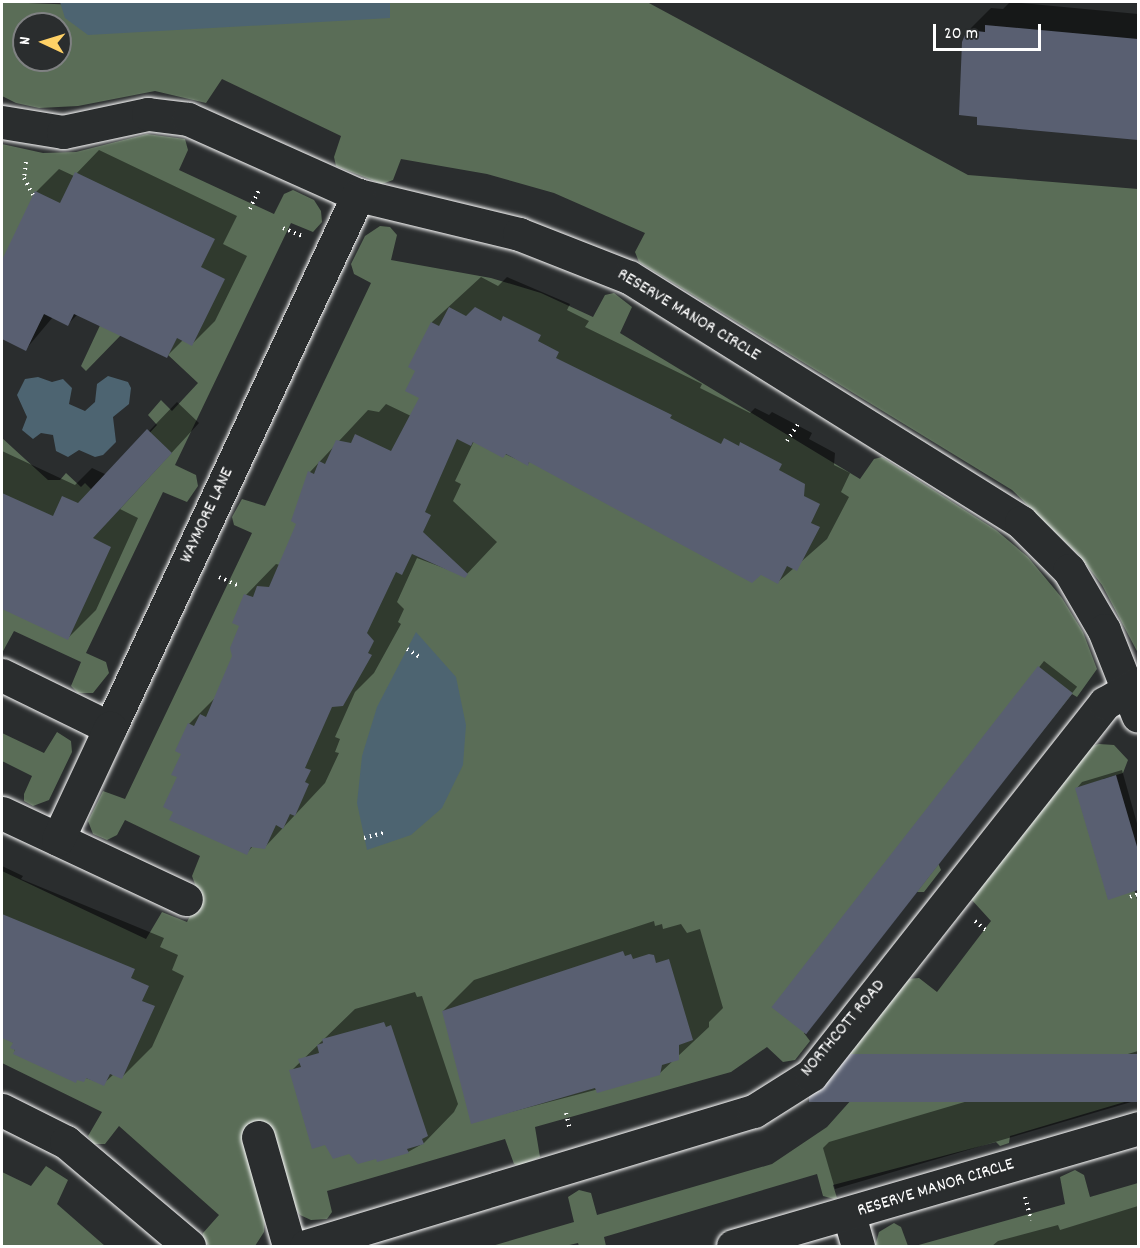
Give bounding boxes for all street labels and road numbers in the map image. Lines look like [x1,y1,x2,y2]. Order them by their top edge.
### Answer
street label: RESERVE MANOR CIRCLE [613,265,763,367]
street label: WAYMORE LANE [176,465,240,567]
street label: NORTHCOTT ROAD [797,976,891,1082]
street label: RESERVE MANOR CIRCLE [855,1155,1017,1223]

